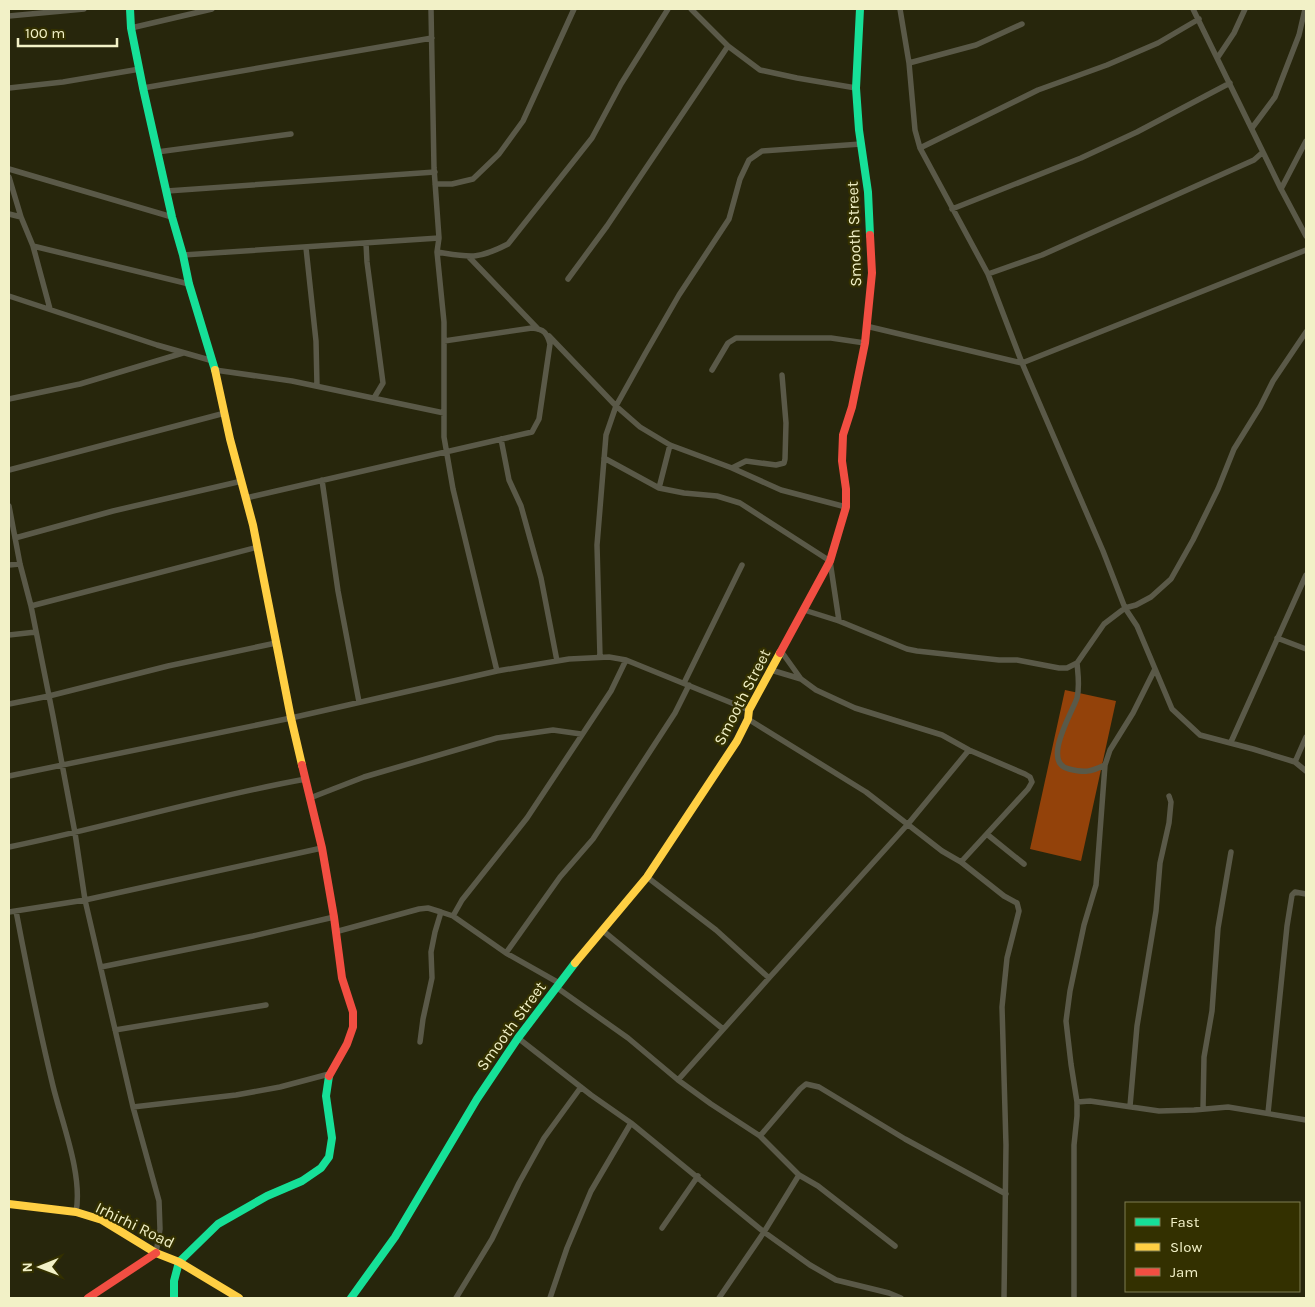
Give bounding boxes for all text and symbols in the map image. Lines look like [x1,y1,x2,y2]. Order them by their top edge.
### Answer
scale bar [18,15,116,47]
text: 100 m [25,24,65,42]
street label: Smooth Street [843,181,865,287]
street label: Smooth Street [710,646,774,748]
street label: Smooth Street [472,978,550,1074]
street label: Irhirhi Road [92,1198,178,1252]
legend [1125,1202,1300,1292]
text: Fast [1170,1213,1200,1231]
text: Slow [1170,1238,1202,1256]
north arrow [15,1242,65,1292]
text: N [19,1262,36,1272]
text: Jam [1170,1263,1198,1281]

